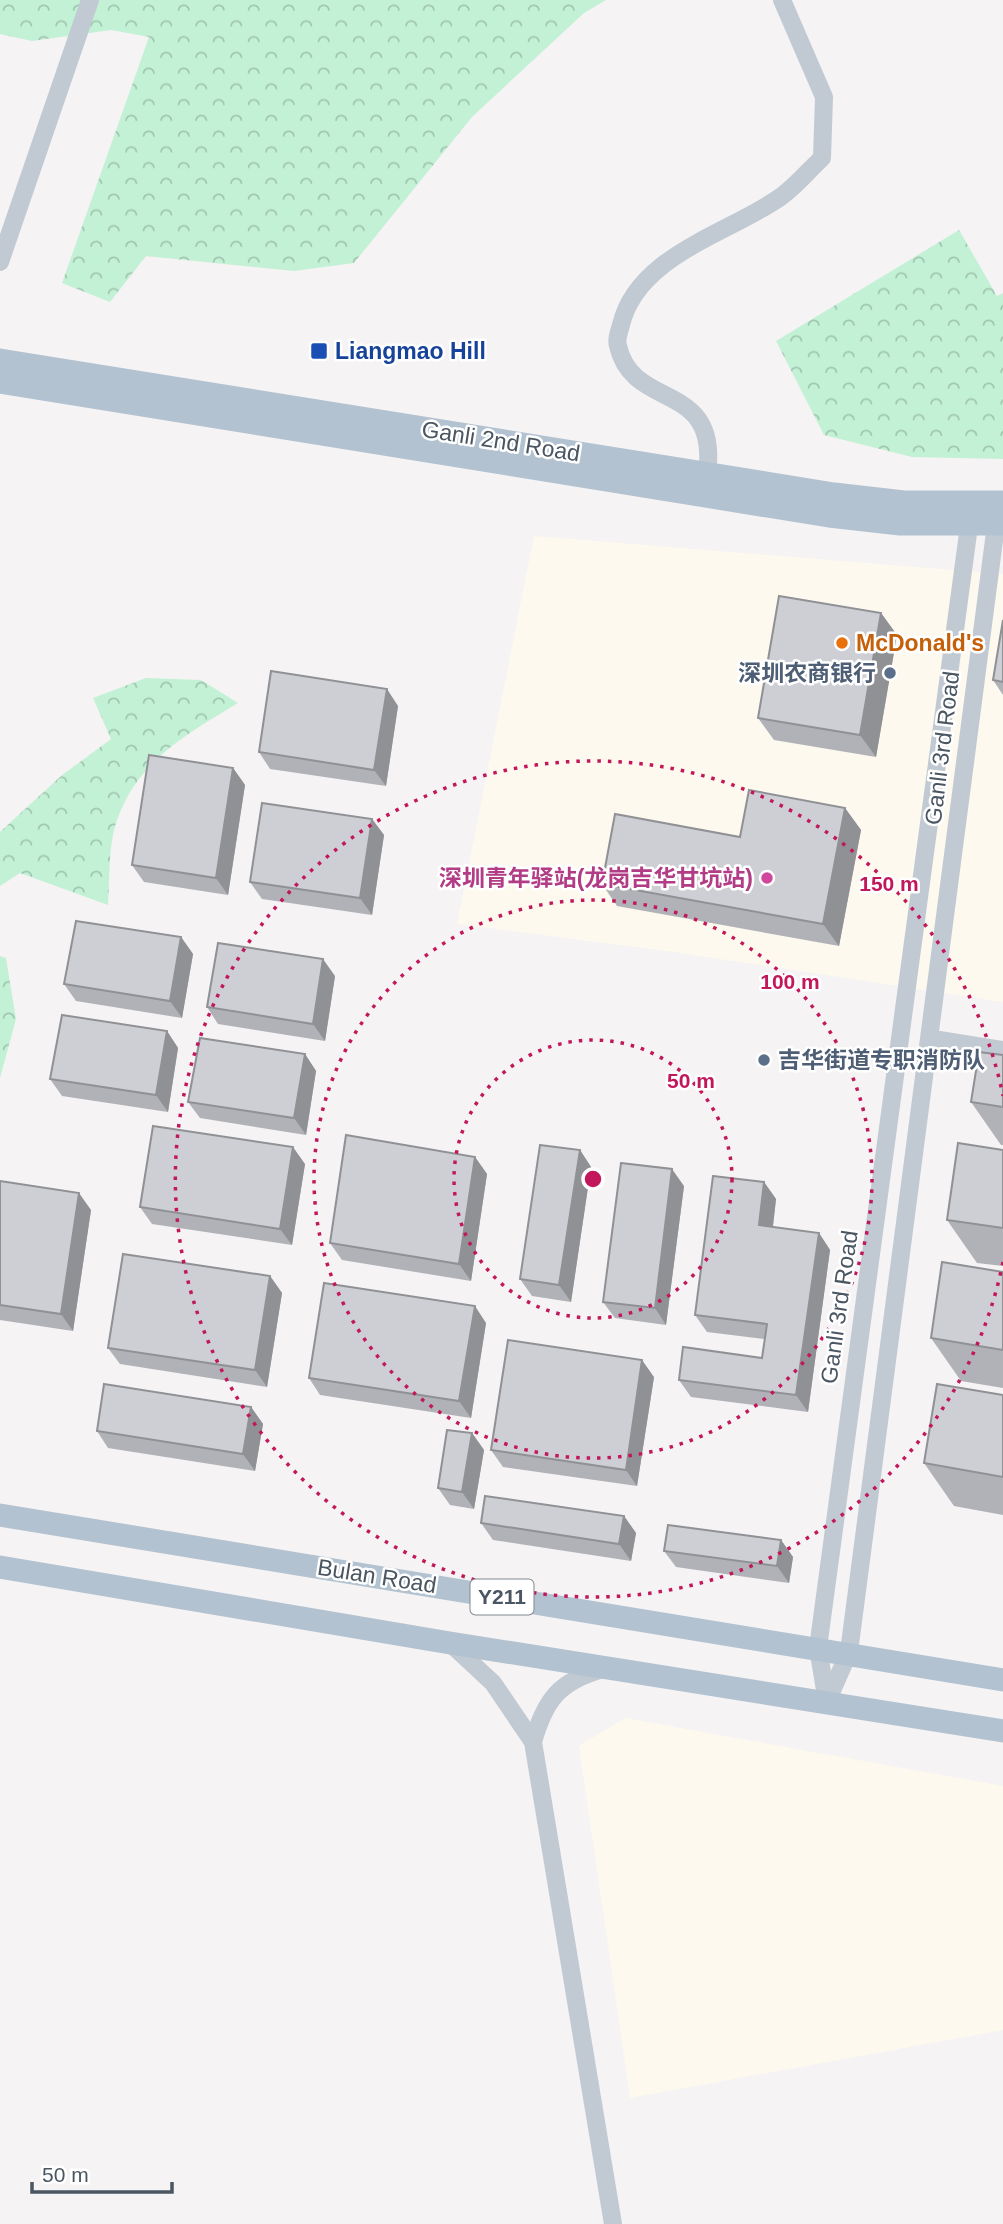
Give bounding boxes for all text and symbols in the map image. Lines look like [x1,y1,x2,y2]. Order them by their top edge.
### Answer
place label: Liangmao Hill [335,338,486,364]
marker: Liangmao Hill [309,341,329,361]
street label: Ganli 2nd Road [420,416,582,466]
place label: McDonald's [856,630,984,656]
marker: McDonald's [834,635,850,651]
place label: 深圳农商银行 [738,660,876,686]
marker: 深圳农商银行 [882,665,898,681]
street label: Ganli 3rd Road [920,670,964,826]
place label: 深圳青年驿站(龙岗吉华甘坑站) [439,865,753,891]
marker: 深圳青年驿站(龙岗吉华甘坑站) [759,870,775,886]
text: 150 m [859,872,919,895]
text: 100 m [760,970,820,993]
place label: 吉华街道专职消防队 [778,1047,985,1073]
marker: 吉华街道专职消防队 [756,1052,772,1068]
text: 50 m [667,1069,715,1092]
centre of rings [581,1167,605,1191]
street label: Ganli 3rd Road [815,1229,863,1385]
street label: Bulan Road [316,1554,438,1598]
road number: Y211 [470,1580,534,1614]
scale bar [32,2150,172,2194]
text: 50 m [42,2163,89,2186]

